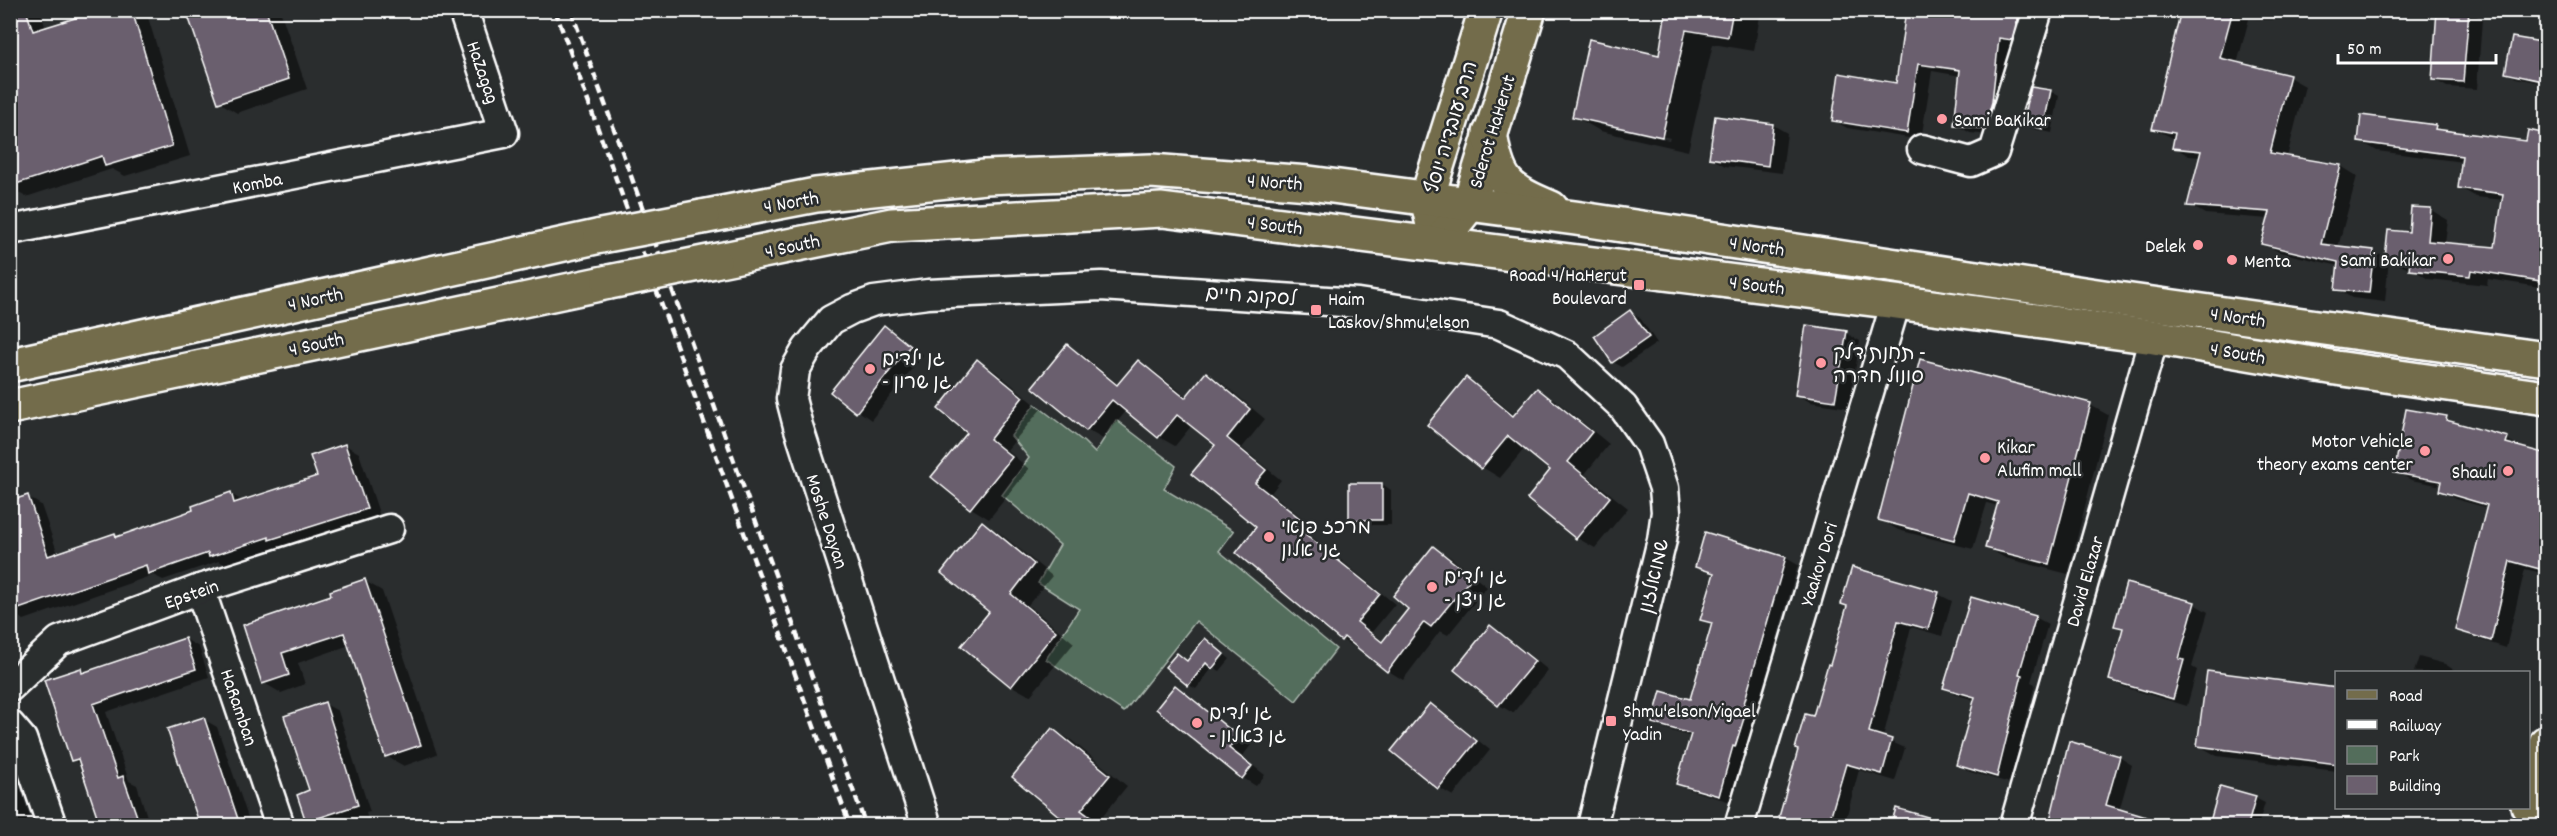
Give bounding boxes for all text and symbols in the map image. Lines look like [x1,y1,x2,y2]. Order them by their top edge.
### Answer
scale bar [2338,27,2496,65]
street label: HaZagag [457,38,505,108]
text: 50 m [2347,38,2382,63]
street label: הרב עובדיה יוסף [1419,58,1486,198]
street label: Sderot HaHerut [1463,72,1524,192]
place label: Sami BaKikar [1954,108,2052,136]
marker: Sami BaKikar [1935,112,1949,126]
street label: Komba [230,166,285,203]
street label: 4 North [1246,168,1304,200]
street label: 4 North [762,185,821,223]
street label: 4 South [1245,210,1304,244]
street label: 4 South [762,228,823,267]
street label: 4 North [1727,230,1786,266]
place label: Delek [2145,234,2186,262]
marker: Delek [2191,238,2205,252]
place label: Sami Bakikar [2340,248,2437,276]
place label: Menta [2244,249,2291,277]
marker: Sami Bakikar [2441,252,2455,266]
marker: Menta [2225,253,2239,267]
place label: Road 4/HaHerut Boulevard [1509,263,1627,314]
street label: 4 South [1727,270,1786,304]
marker: Road 4/HaHerut Boulevard [1632,278,1646,292]
street label: 4 North [286,281,346,320]
street label: לסקוב חיים [1204,281,1298,315]
place label: Haim Laskov/Shmu'elson [1328,287,1470,338]
street label: 4 North [2208,301,2267,337]
marker: Haim Laskov/Shmu'elson [1309,303,1323,317]
street label: 4 South [286,326,347,365]
street label: 4 South [2208,336,2267,374]
place label: תחנת דלק - סונול חדרה [1833,341,1926,392]
place label: גן ילדים - גן שרון [882,347,951,398]
marker: תחנת דלק - סונול חדרה [1814,356,1828,370]
marker: גן ילדים - גן שרון [863,362,877,376]
place label: Motor Vehicle theory exams center [2257,429,2414,480]
place label: Kikar Alufim mall [1997,435,2082,486]
marker: Motor Vehicle theory exams center [2418,444,2432,458]
marker: Kikar Alufim mall [1978,451,1992,465]
place label: Shauli [2452,460,2496,488]
marker: Shauli [2501,464,2515,478]
street label: Moshe Dayan [797,471,854,573]
place label: מרכז פנאי גני אלון [1281,515,1371,566]
street label: Yaakov Dori [1795,519,1847,610]
marker: מרכז פנאי גני אלון [1262,530,1276,544]
street label: David Elazar [2061,533,2113,631]
street label: שמואלזון [1634,537,1678,617]
place label: גן ילדים - גן ניצן [1444,565,1507,616]
street label: Epstein [161,574,223,618]
marker: גן ילדים - גן ניצן [1425,580,1439,594]
street label: HaRamban [211,666,263,750]
legend [2335,671,2530,809]
text: Road [2389,685,2423,710]
place label: Shmu'elson/Yigael Yadin [1623,699,1756,750]
place label: גן ילדים - גן צאלון [1209,701,1286,752]
marker: Shmu'elson/Yigael Yadin [1604,714,1618,728]
text: Railway [2389,715,2442,740]
marker: גן ילדים - גן צאלון [1190,716,1204,730]
text: Park [2389,745,2420,770]
text: Building [2389,775,2441,800]

